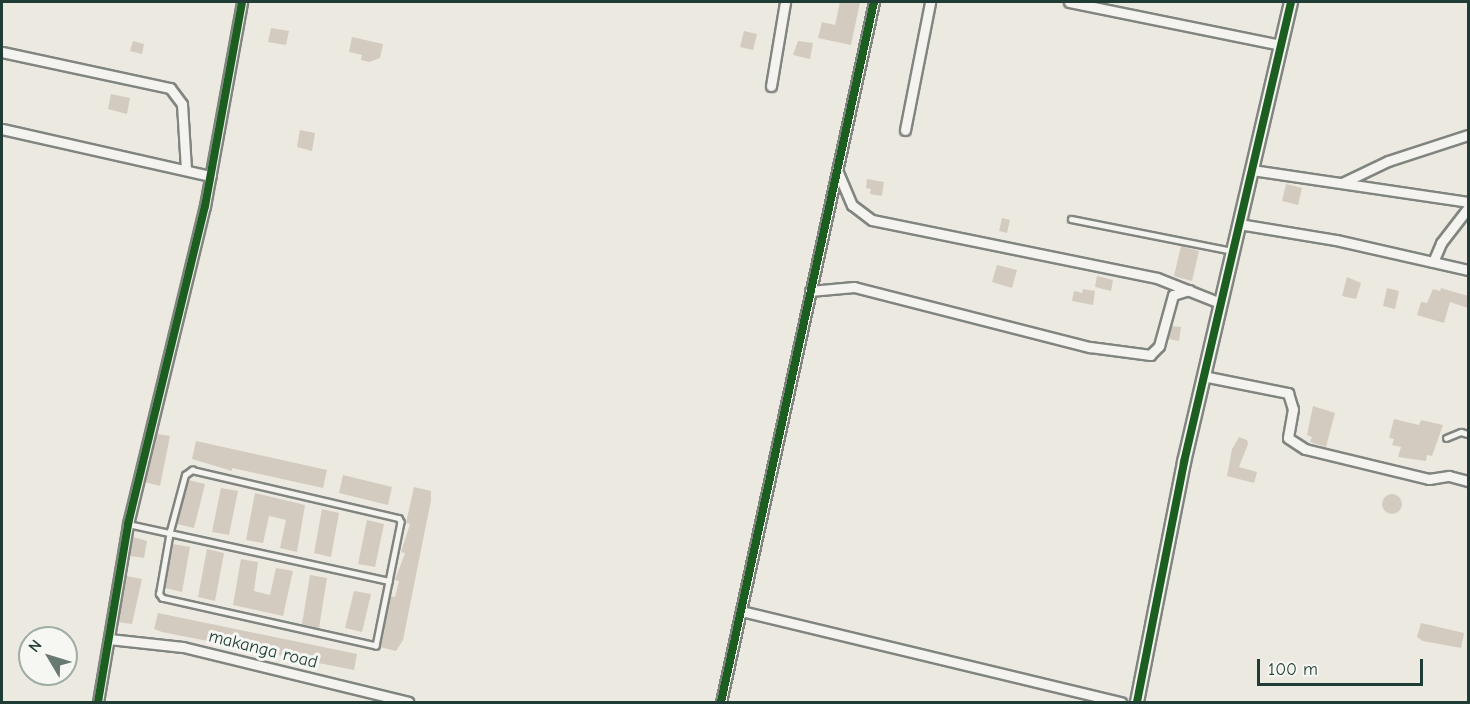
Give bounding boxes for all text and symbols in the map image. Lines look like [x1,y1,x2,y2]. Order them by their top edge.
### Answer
north arrow [18,626,78,686]
street label: makanga road [206,626,320,674]
text: N [25,636,46,656]
scale bar [1260,647,1426,685]
text: 100 m [1268,659,1318,680]

